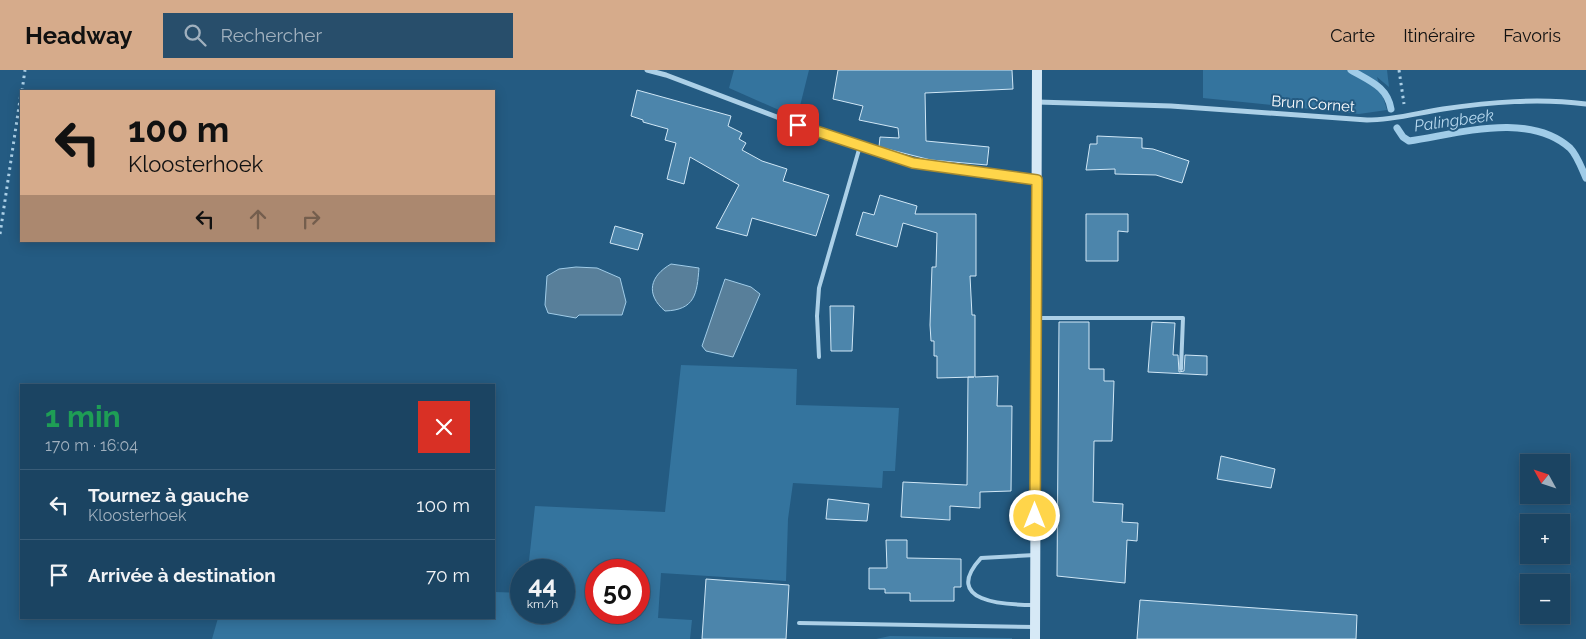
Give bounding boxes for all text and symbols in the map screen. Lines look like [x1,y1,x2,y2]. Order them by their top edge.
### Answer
search box [163,13,513,58]
text: Headway [25,21,133,50]
icon: search [181,21,209,49]
text: Rechercher [221,24,322,46]
text: Carte [1330,25,1375,46]
text: Itinéraire [1403,25,1475,46]
text: Favoris [1503,25,1561,46]
street label: Brun Cornet [1271,92,1355,116]
pin [777,104,819,146]
water label: Palingbeek [1413,105,1496,135]
text: 100 m [128,109,229,150]
icon: left [45,110,110,175]
icon: arrive [784,111,812,139]
text: Kloosterhoek [128,151,263,177]
icon: left [191,205,219,233]
icon: ahead [244,205,272,233]
icon: right [297,205,325,233]
text: 1 min [45,399,121,434]
button: close [418,401,470,453]
text: 170 m · 16:04 [45,436,138,455]
north arrow [1520,454,1570,504]
map controls [1520,454,1570,624]
text: Tournez à gauche [88,484,249,506]
position arrow [1008,489,1060,541]
icon: left [45,491,73,519]
text: 100 m [416,494,470,516]
text: Kloosterhoek [88,506,186,525]
button: + [1520,514,1570,564]
speed limit sign: 50 [585,559,650,624]
icon: arrive [45,561,73,589]
text: Arrivée à destination [88,564,276,586]
text: 70 m [426,564,470,586]
text: 44 [528,570,557,600]
button: − [1520,574,1570,624]
text: km/h [527,597,558,611]

